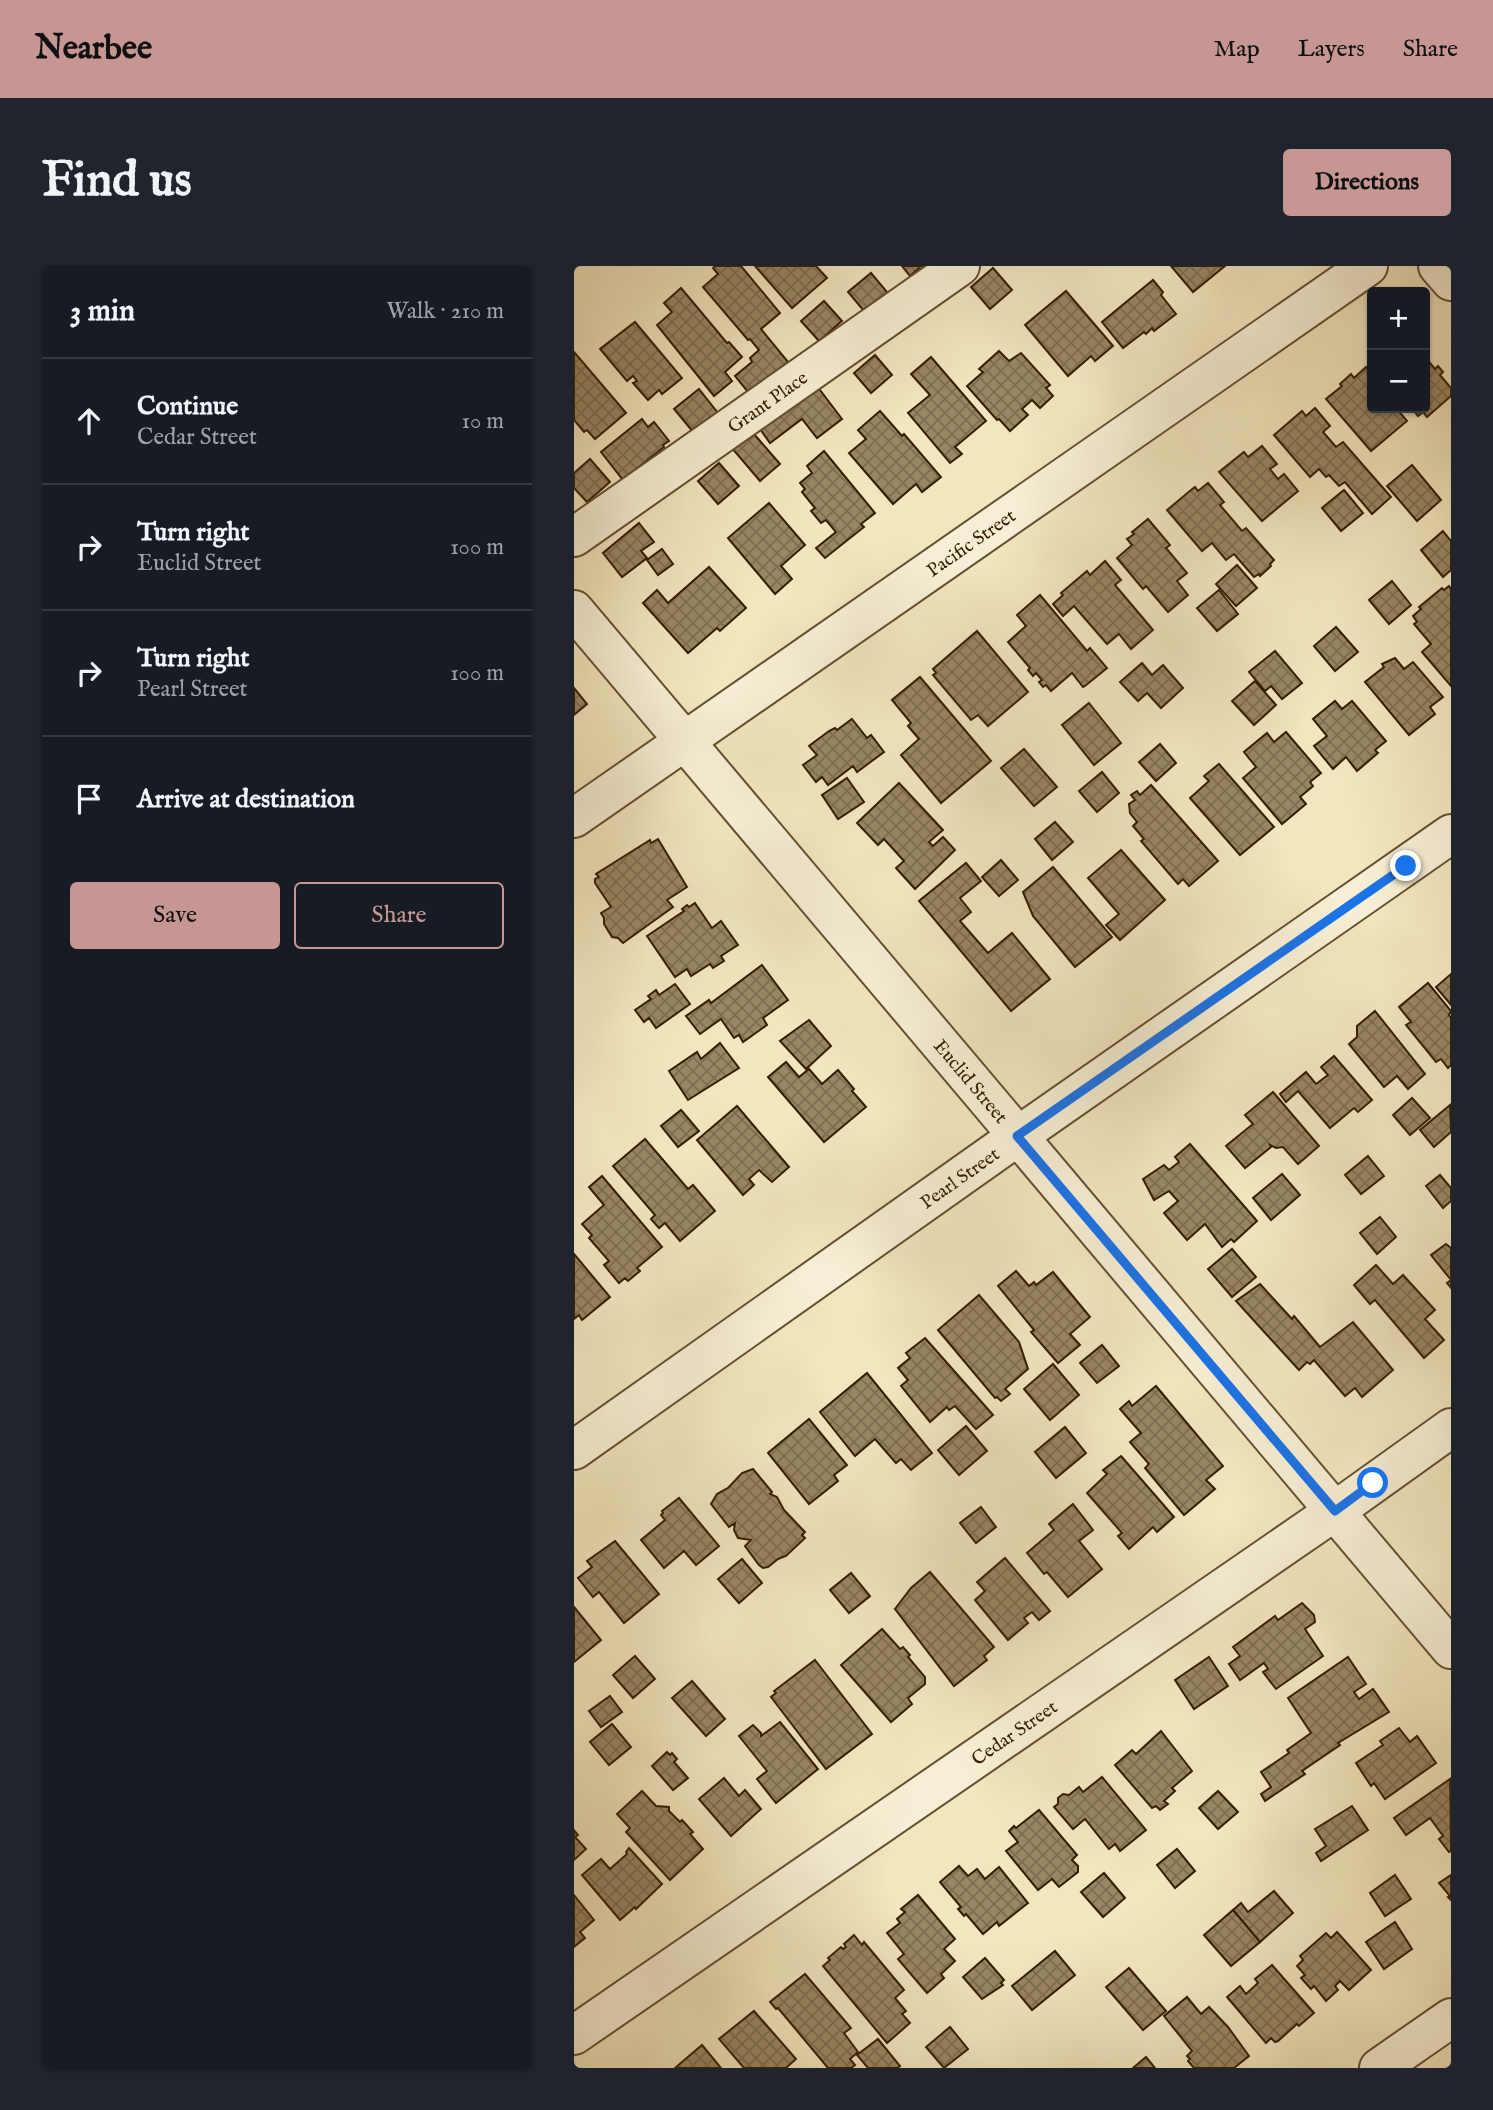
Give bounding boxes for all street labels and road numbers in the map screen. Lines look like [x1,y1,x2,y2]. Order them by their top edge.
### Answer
street label: Grant Place [724,367,813,439]
street label: Pacific Street [923,504,1021,583]
street label: Euclid Street [927,1035,1012,1129]
street label: Pearl Street [916,1143,1005,1215]
street label: Cedar Street [967,1696,1063,1772]

